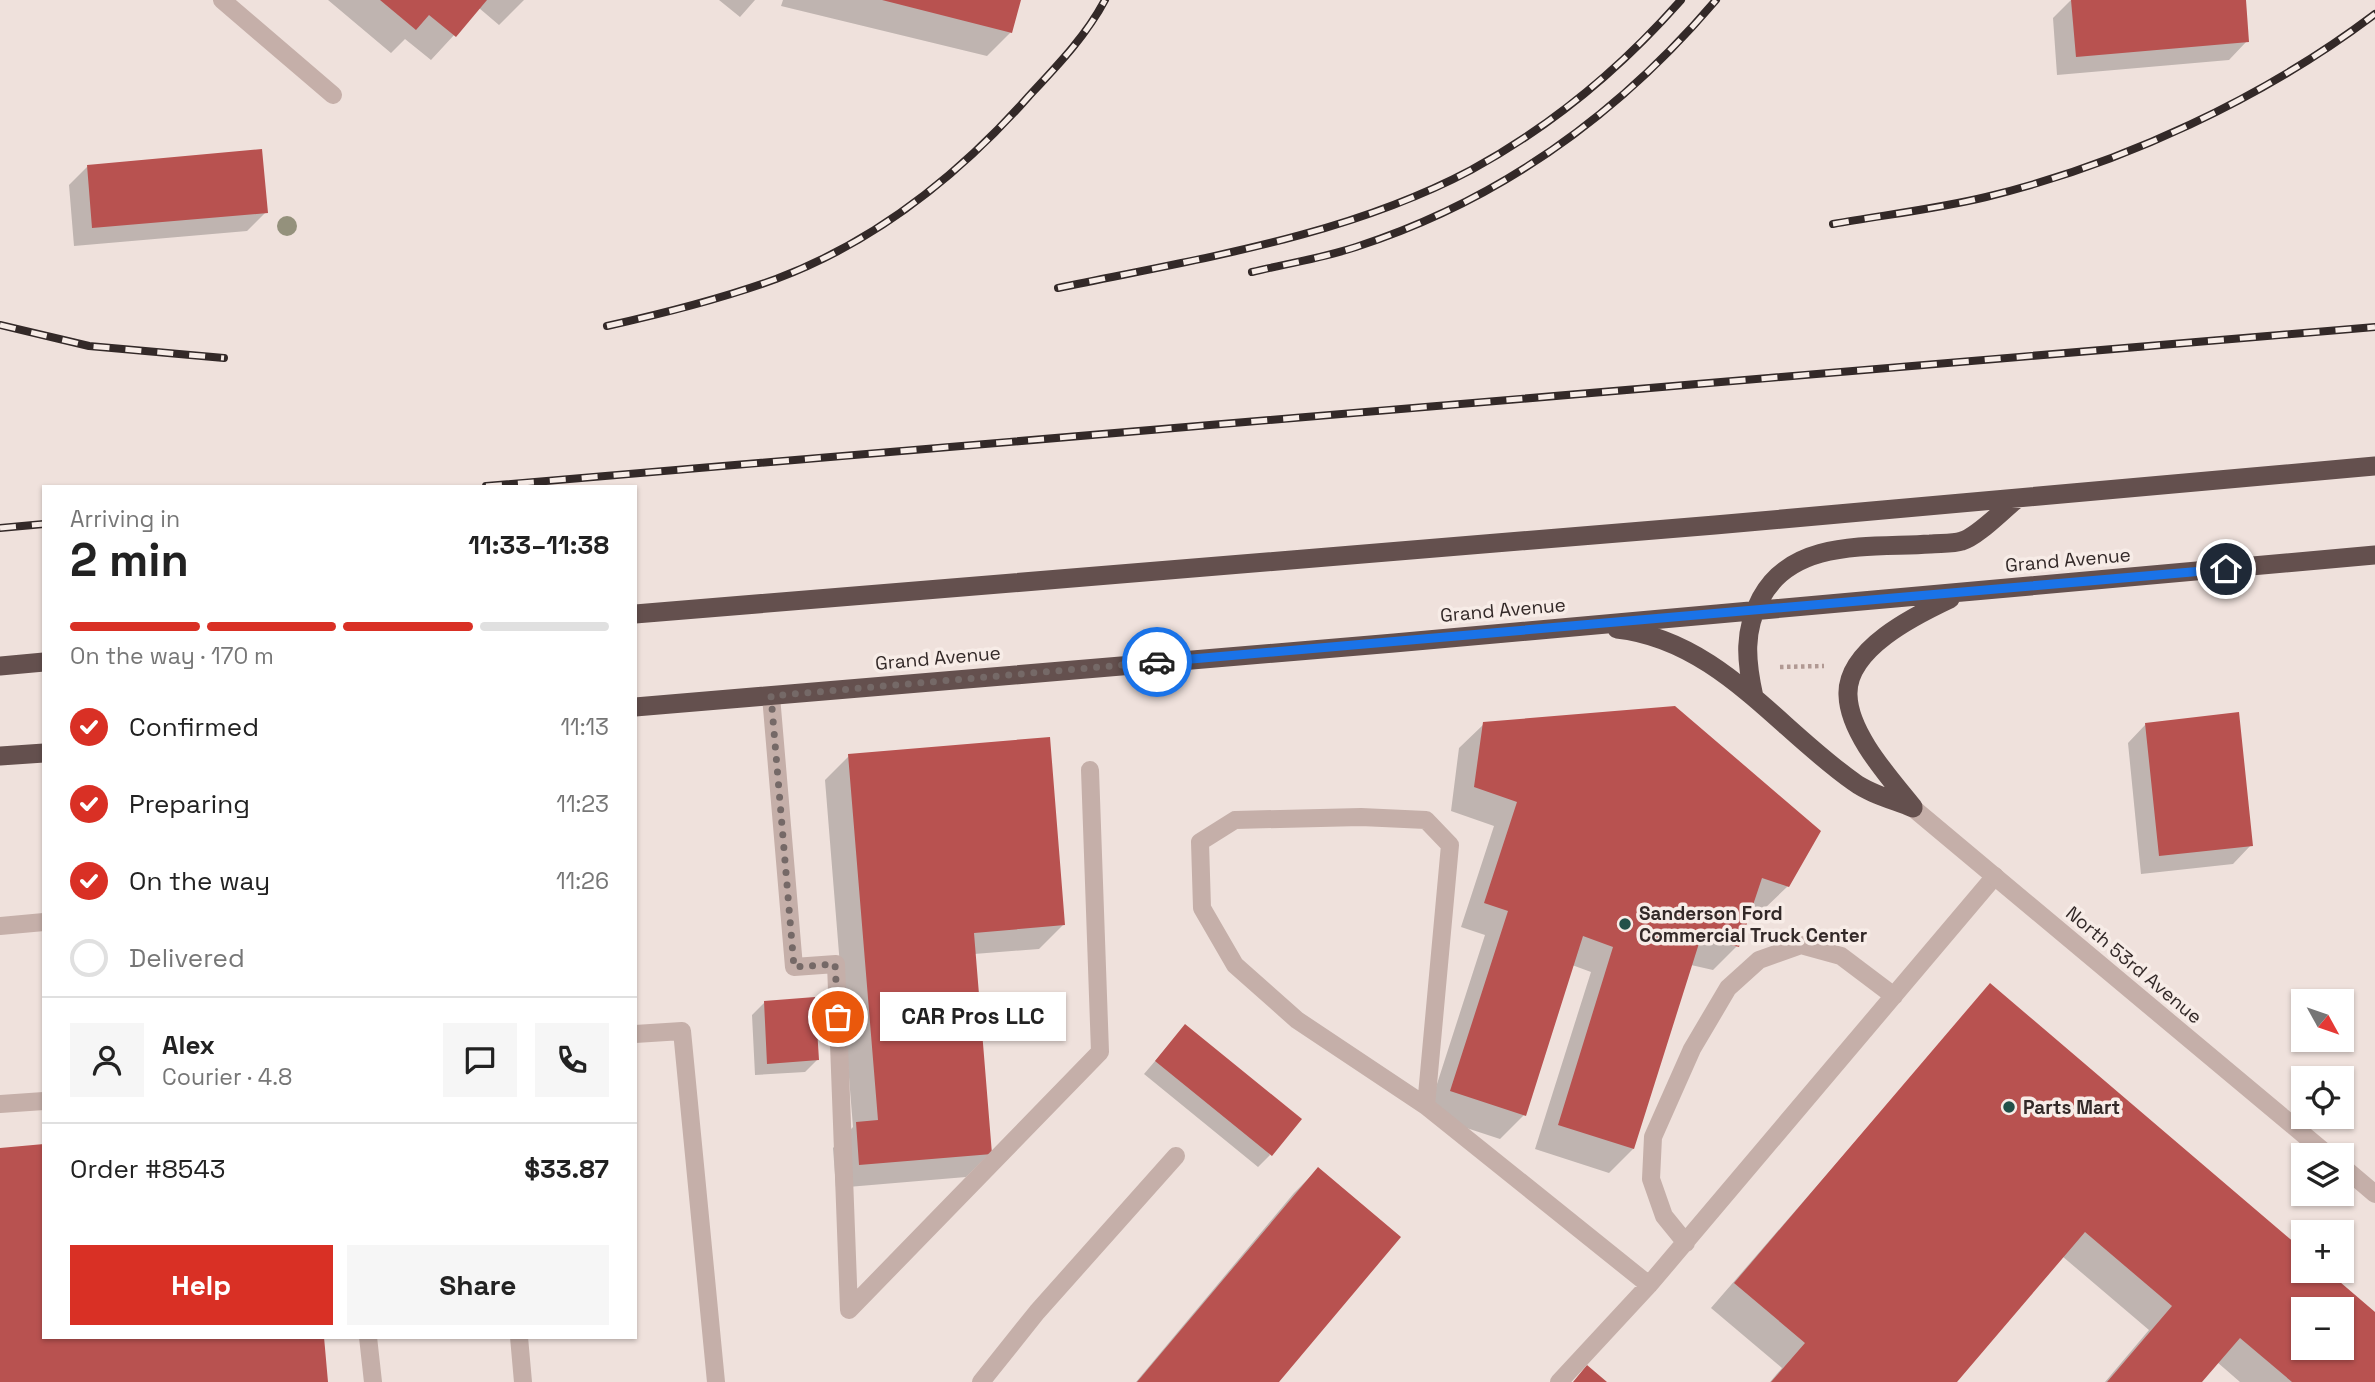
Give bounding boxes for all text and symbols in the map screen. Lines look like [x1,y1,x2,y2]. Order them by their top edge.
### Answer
text: Arriving in [70,504,180,534]
text: 11:33–11:38 [468,528,609,562]
text: 2 min [70,531,189,589]
pin [2196,539,2256,599]
street label: Grand Avenue [2004,542,2132,578]
icon: home [2207,550,2245,588]
street label: Grand Avenue [1439,592,1567,628]
courier [1122,627,1192,697]
street label: Grand Avenue [874,640,1002,676]
text: On the way · 170 m [70,641,274,671]
icon: car [1138,643,1176,681]
icon: check [70,708,108,746]
text: Confirmed [129,710,259,744]
text: 11:13 [560,712,609,742]
icon: check [70,785,108,823]
text: Preparing [129,787,250,821]
text: 11:23 [556,789,609,819]
icon: check [70,862,108,900]
text: On the way [129,864,270,898]
text: 11:26 [556,866,609,896]
place label: Sanderson Ford Commercial Truck Center [1639,901,1867,948]
street label: North 53rd Avenue [2061,901,2207,1029]
marker: Sanderson Ford Commercial Truck Center [1617,916,1633,932]
text: Delivered [129,941,245,975]
pin [808,987,868,1047]
north arrow [2291,989,2354,1052]
map controls [2291,989,2354,1360]
callout: CAR Pros LLC [880,992,1066,1042]
icon: bag [819,998,857,1036]
text: CAR Pros LLC [901,1001,1045,1031]
button: person [70,1023,144,1097]
button: chat [443,1023,517,1097]
button: phone [535,1023,609,1097]
text: Alex [162,1028,215,1062]
text: Courier · 4.8 [162,1062,292,1092]
button: locate [2291,1066,2354,1129]
place label: Parts Mart [2023,1095,2120,1120]
marker: Parts Mart [2001,1099,2017,1115]
button: layers [2291,1143,2354,1206]
text: Order #8543 [70,1152,225,1186]
text: $33.87 [524,1152,609,1186]
button: + [2291,1220,2354,1283]
button: Help [70,1245,333,1325]
button: Share [347,1245,609,1325]
button: − [2291,1297,2354,1360]

